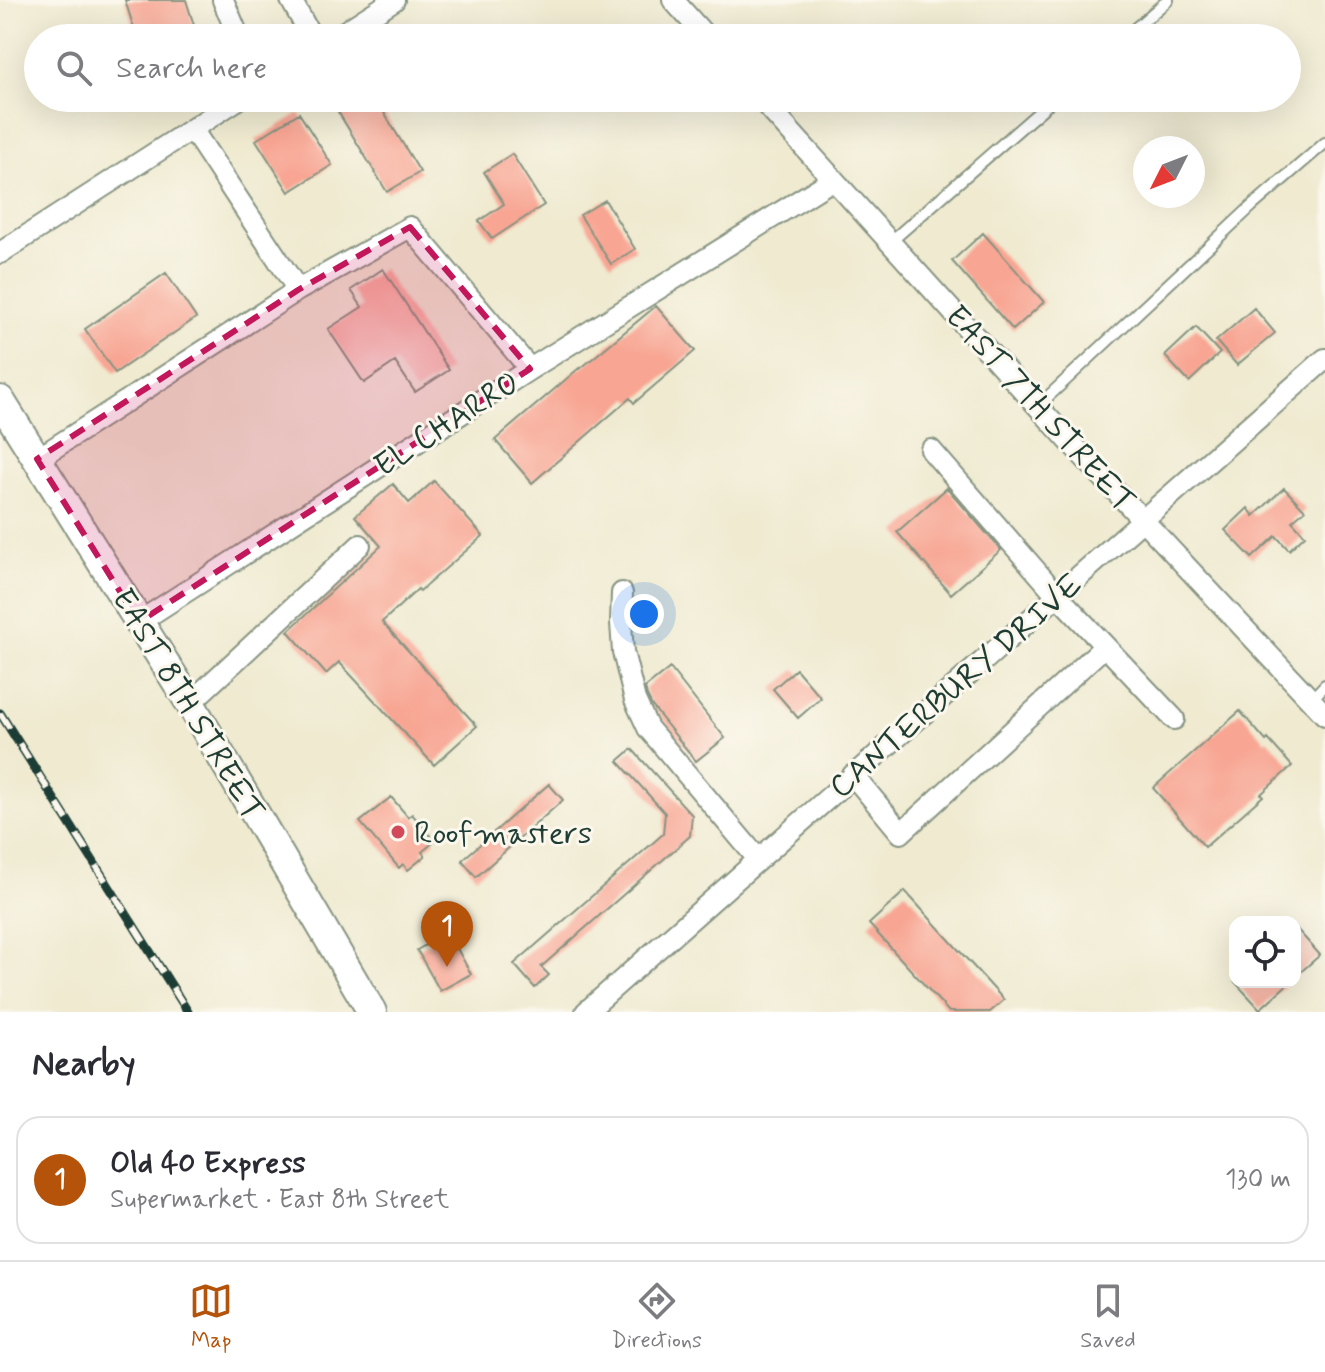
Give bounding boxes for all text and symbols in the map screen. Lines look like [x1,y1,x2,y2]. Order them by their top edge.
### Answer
search box [24,24,1301,112]
icon: search [52,46,96,90]
text: Search here [116,49,267,88]
north arrow [1133,136,1205,208]
street label: EAST 7TH STREET [935,297,1144,522]
street label: EL CHARRO [366,362,528,487]
street label: CANTERBURY DRIVE [821,565,1092,808]
street label: EAST 8TH STREET [101,581,273,829]
your location [624,594,664,634]
place label: Roofmasters [414,813,592,855]
marker: Roofmasters [389,823,407,841]
pin: 1 [421,901,473,967]
map controls [1229,916,1301,988]
button: locate [1229,916,1301,988]
text: Nearby [32,1042,136,1087]
text: Old 40 Express [110,1144,306,1183]
text: 1 [54,1163,66,1197]
text: 130 m [1225,1163,1291,1197]
text: Supermarket · East 8th Street [110,1183,449,1217]
tab: Map [189,1279,233,1355]
tab: Directions [611,1279,702,1355]
tab: Saved [1080,1279,1136,1355]

